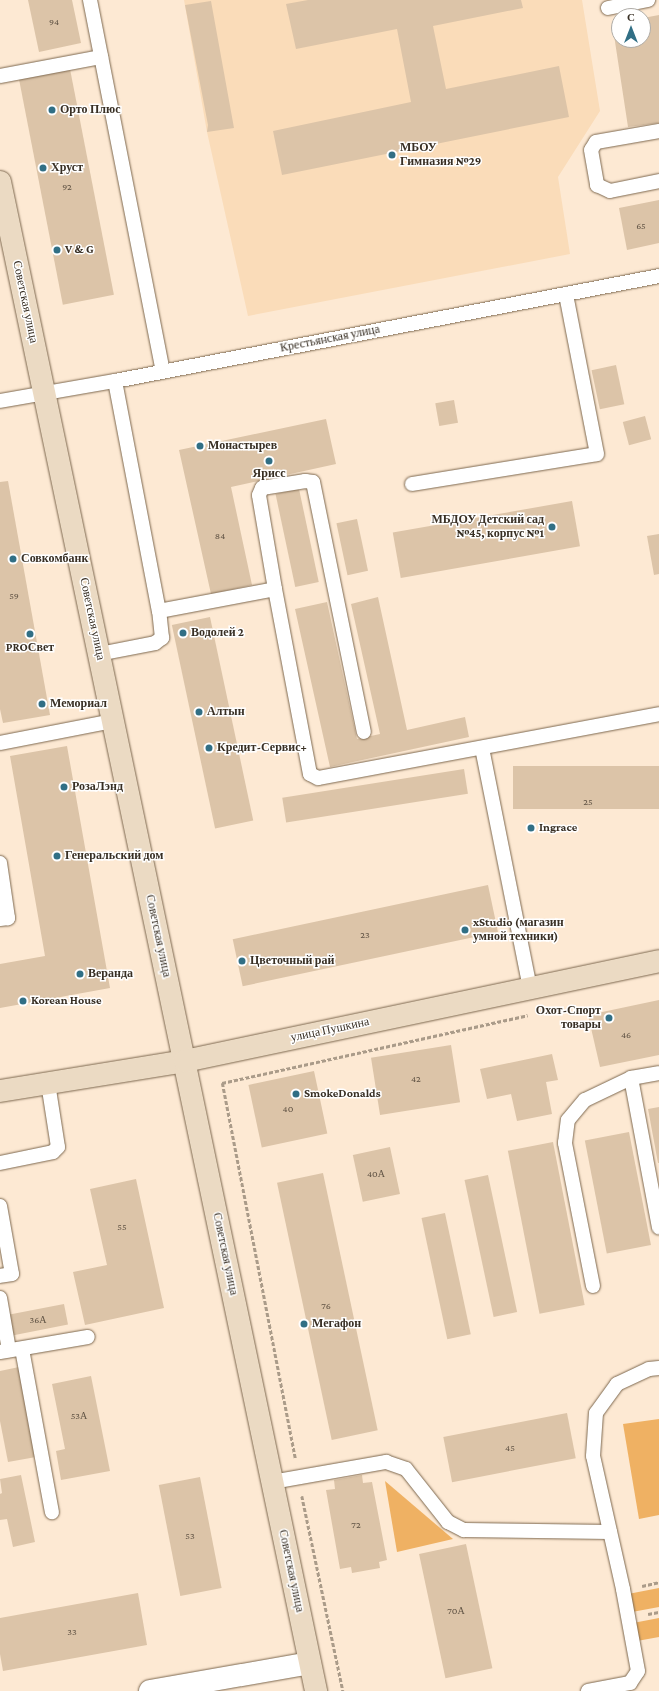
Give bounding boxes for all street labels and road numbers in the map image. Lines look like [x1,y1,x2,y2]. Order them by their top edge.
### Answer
street label: Советская улица [9,259,41,345]
street label: Крестьянская улица [279,322,381,356]
street label: Советская улица [76,576,108,662]
street label: Советская улица [142,893,174,979]
street label: улица Пушкина [289,1015,371,1045]
street label: Советская улица [209,1211,241,1297]
street label: Советская улица [275,1528,307,1614]

